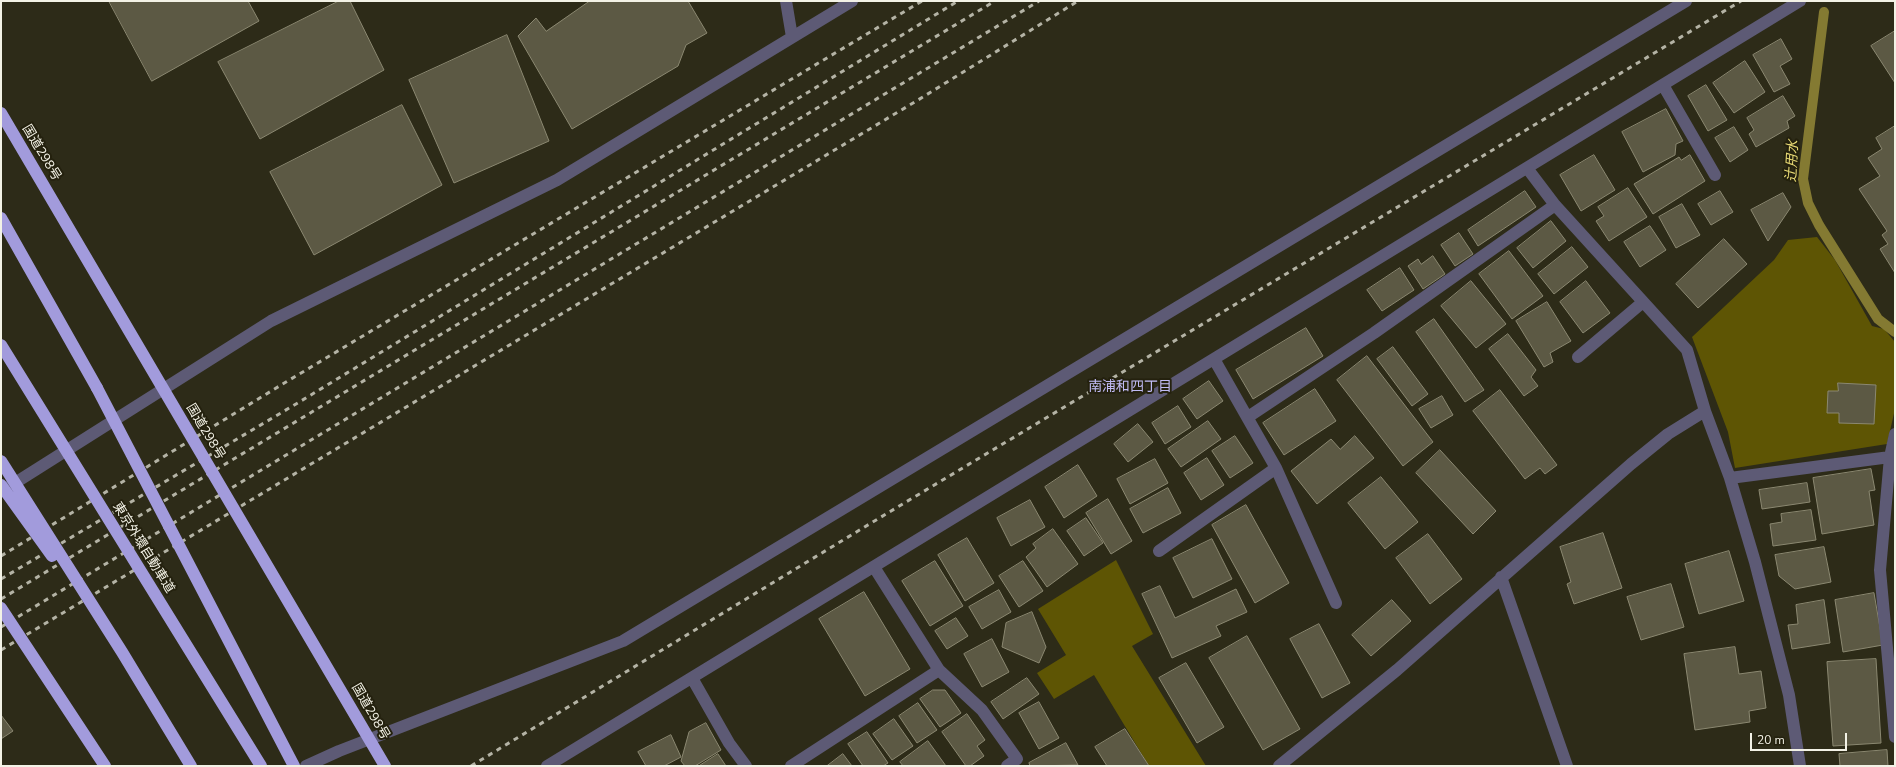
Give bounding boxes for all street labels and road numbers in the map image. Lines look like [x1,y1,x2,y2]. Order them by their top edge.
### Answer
street label: 国道298号 [18,122,64,184]
street label: 国道298号 [182,401,228,463]
street label: 東京外環自動車道 [109,500,177,596]
street label: 国道298号 [348,681,392,743]

